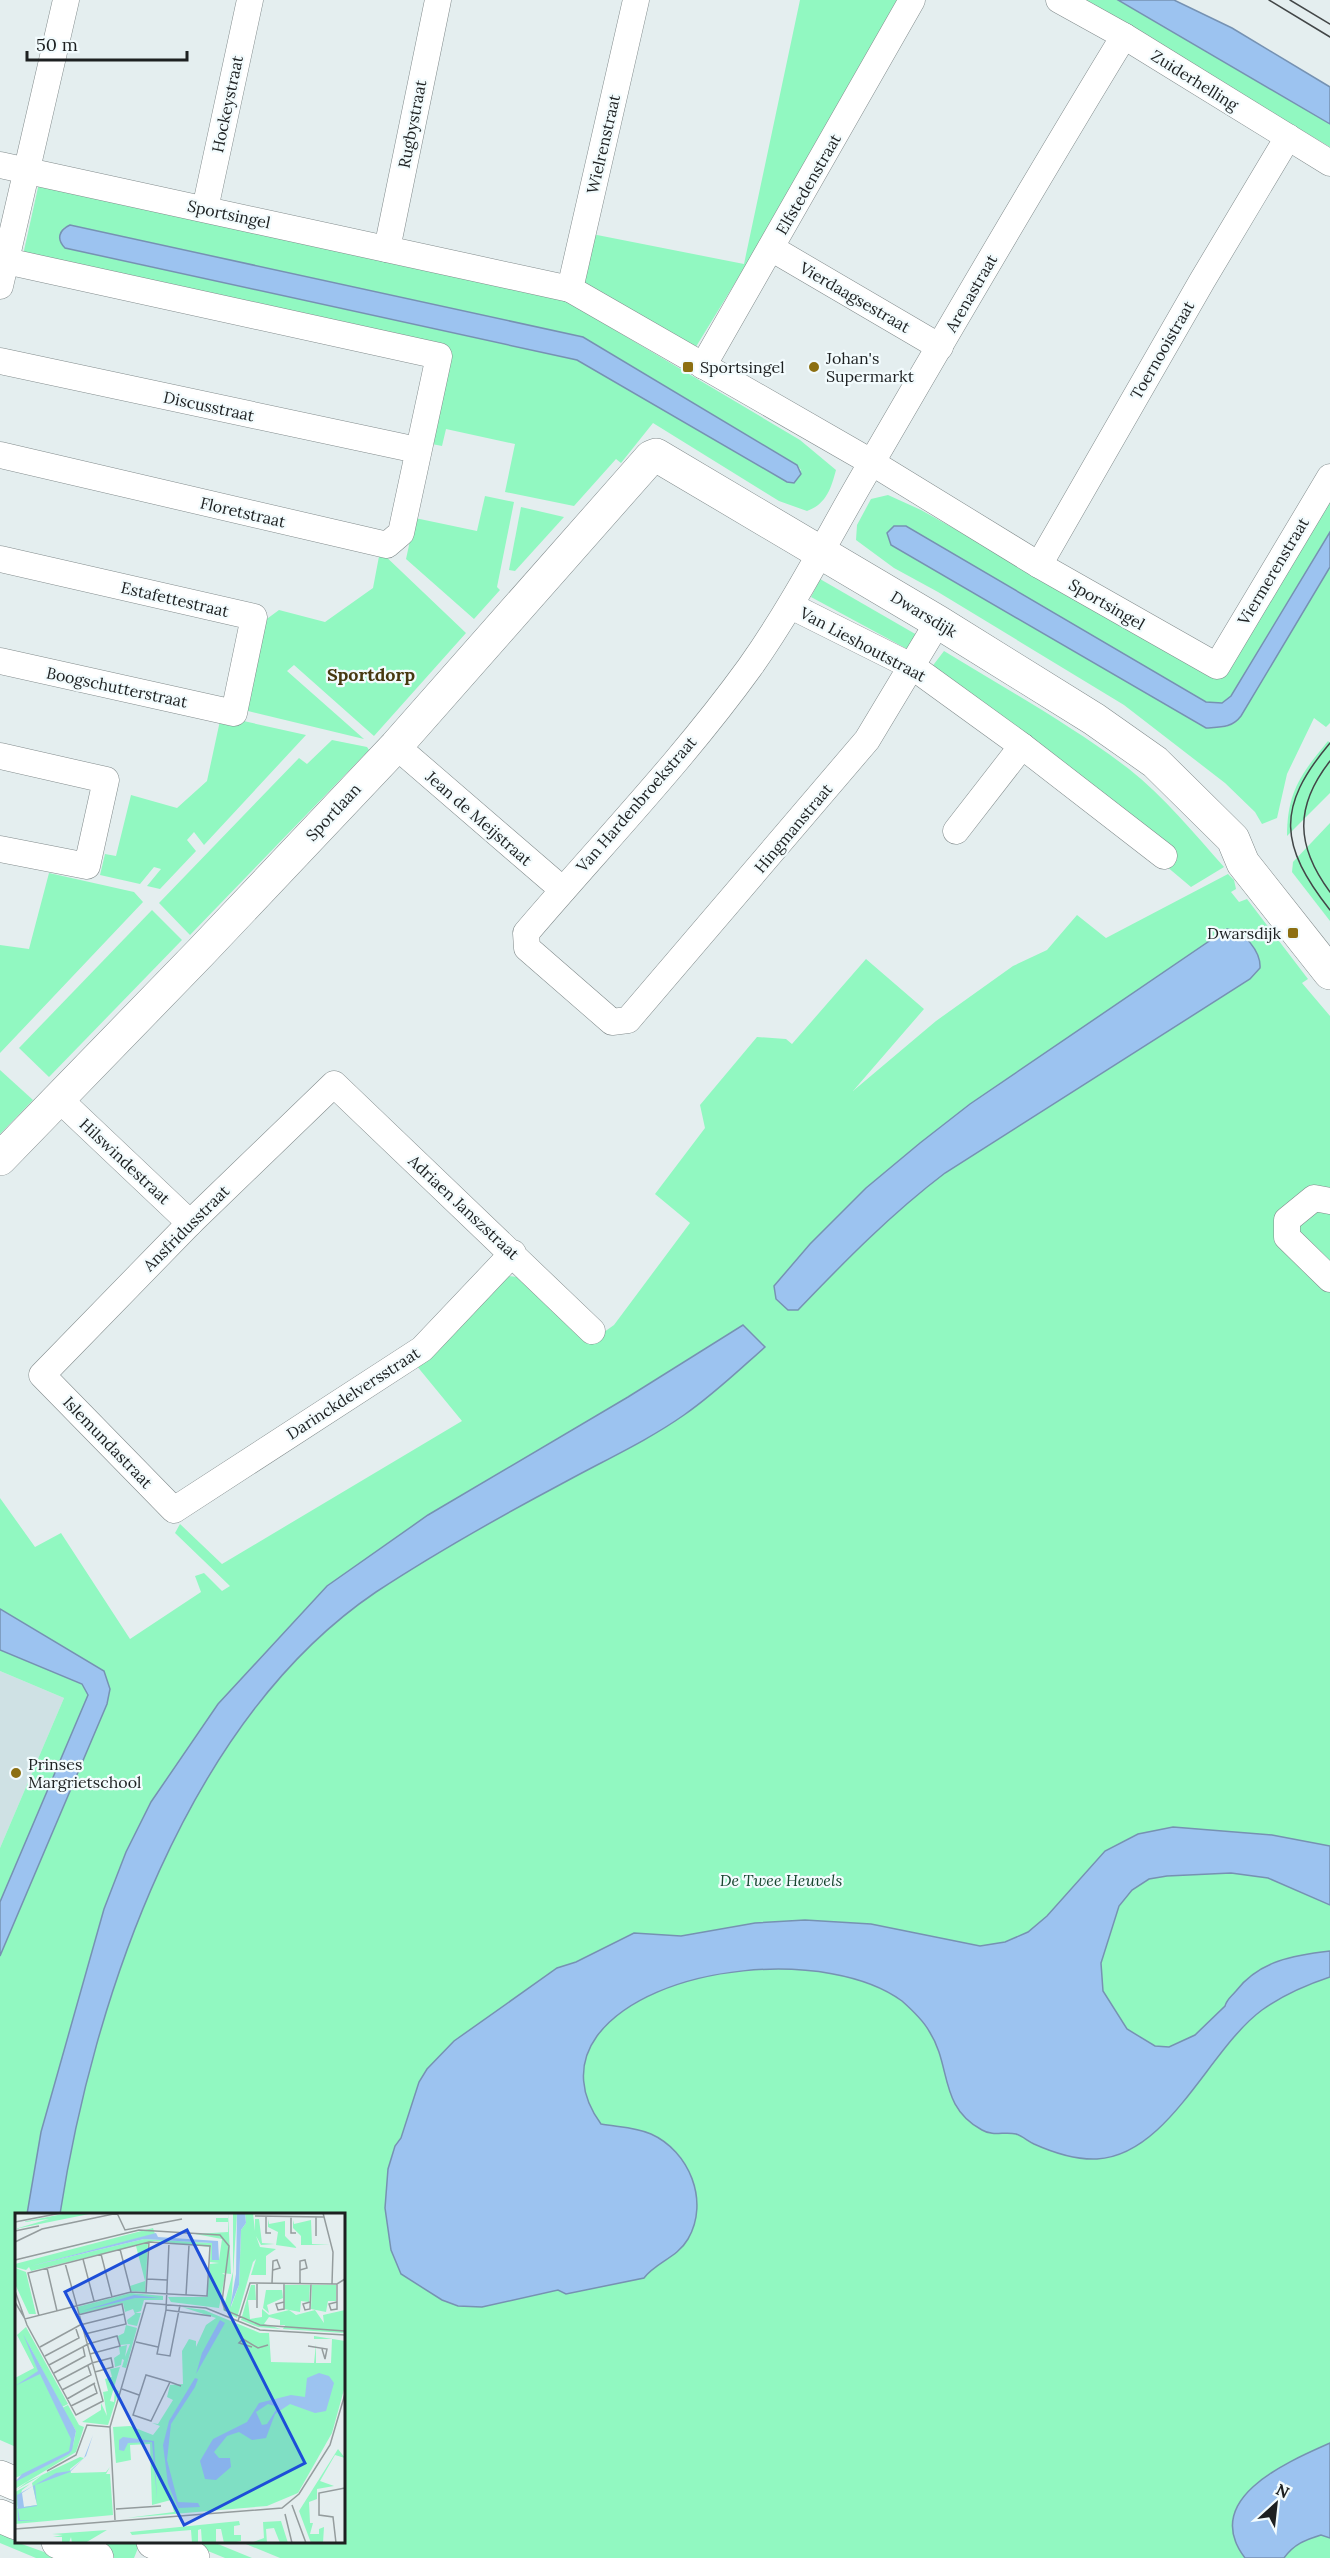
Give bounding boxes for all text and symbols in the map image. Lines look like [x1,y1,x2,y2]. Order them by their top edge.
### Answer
scale bar [27,24,188,62]
text: 50 m [36,33,78,56]
street label: Zuiderhelling [1148,45,1243,115]
street label: Hockeystraat [207,53,247,154]
street label: Rugbystraat [394,77,431,170]
street label: Wielrenstraat [582,92,624,196]
street label: Elfstedenstraat [771,129,845,238]
street label: Sportsingel [186,195,272,233]
street label: Arenastraat [940,250,1002,336]
street label: Vierdaagsestraat [795,257,914,337]
street label: Toernooistraat [1126,297,1199,403]
place label: Johan's Supermarkt [825,348,915,386]
place label: Sportsingel [700,357,785,377]
marker: Sportsingel [681,360,695,374]
marker: Johan's Supermarkt [807,360,821,374]
street label: Discusstraat [162,387,257,426]
street label: Floretstraat [198,492,288,532]
street label: Viermerenstraat [1233,513,1313,629]
street label: Sportsingel [1065,574,1149,634]
street label: Estafettestraat [119,577,232,621]
street label: Dwarsdijk [887,586,961,642]
street label: Van Lieshoutstraat [796,602,930,686]
street label: Boogschutterstraat [45,662,190,712]
district label: Sportdorp [327,663,415,686]
street label: Van Hardenbroekstraat [571,731,701,877]
street label: Jean de Meijstraat [421,766,537,870]
street label: Sportlaan [301,779,365,845]
street label: Hingmanstraat [750,779,837,877]
place label: Dwarsdijk [1207,923,1281,943]
marker: Dwarsdijk [1286,926,1300,940]
street label: Hilswindestraat [75,1114,175,1209]
street label: Adriaen Janszstraat [404,1150,524,1264]
street label: Ansfridusstraat [138,1180,234,1276]
street label: Darinckdelversstraat [283,1342,424,1444]
street label: Islemundastraat [59,1392,157,1493]
place label: Prinses Margrietschool [28,1754,141,1792]
marker: Prinses Margrietschool [9,1766,23,1780]
park label: De Twee Heuvels [720,1870,843,1890]
inset map [15,2213,345,2543]
north arrow [1246,2474,1306,2534]
text: N [1273,2479,1293,2502]

